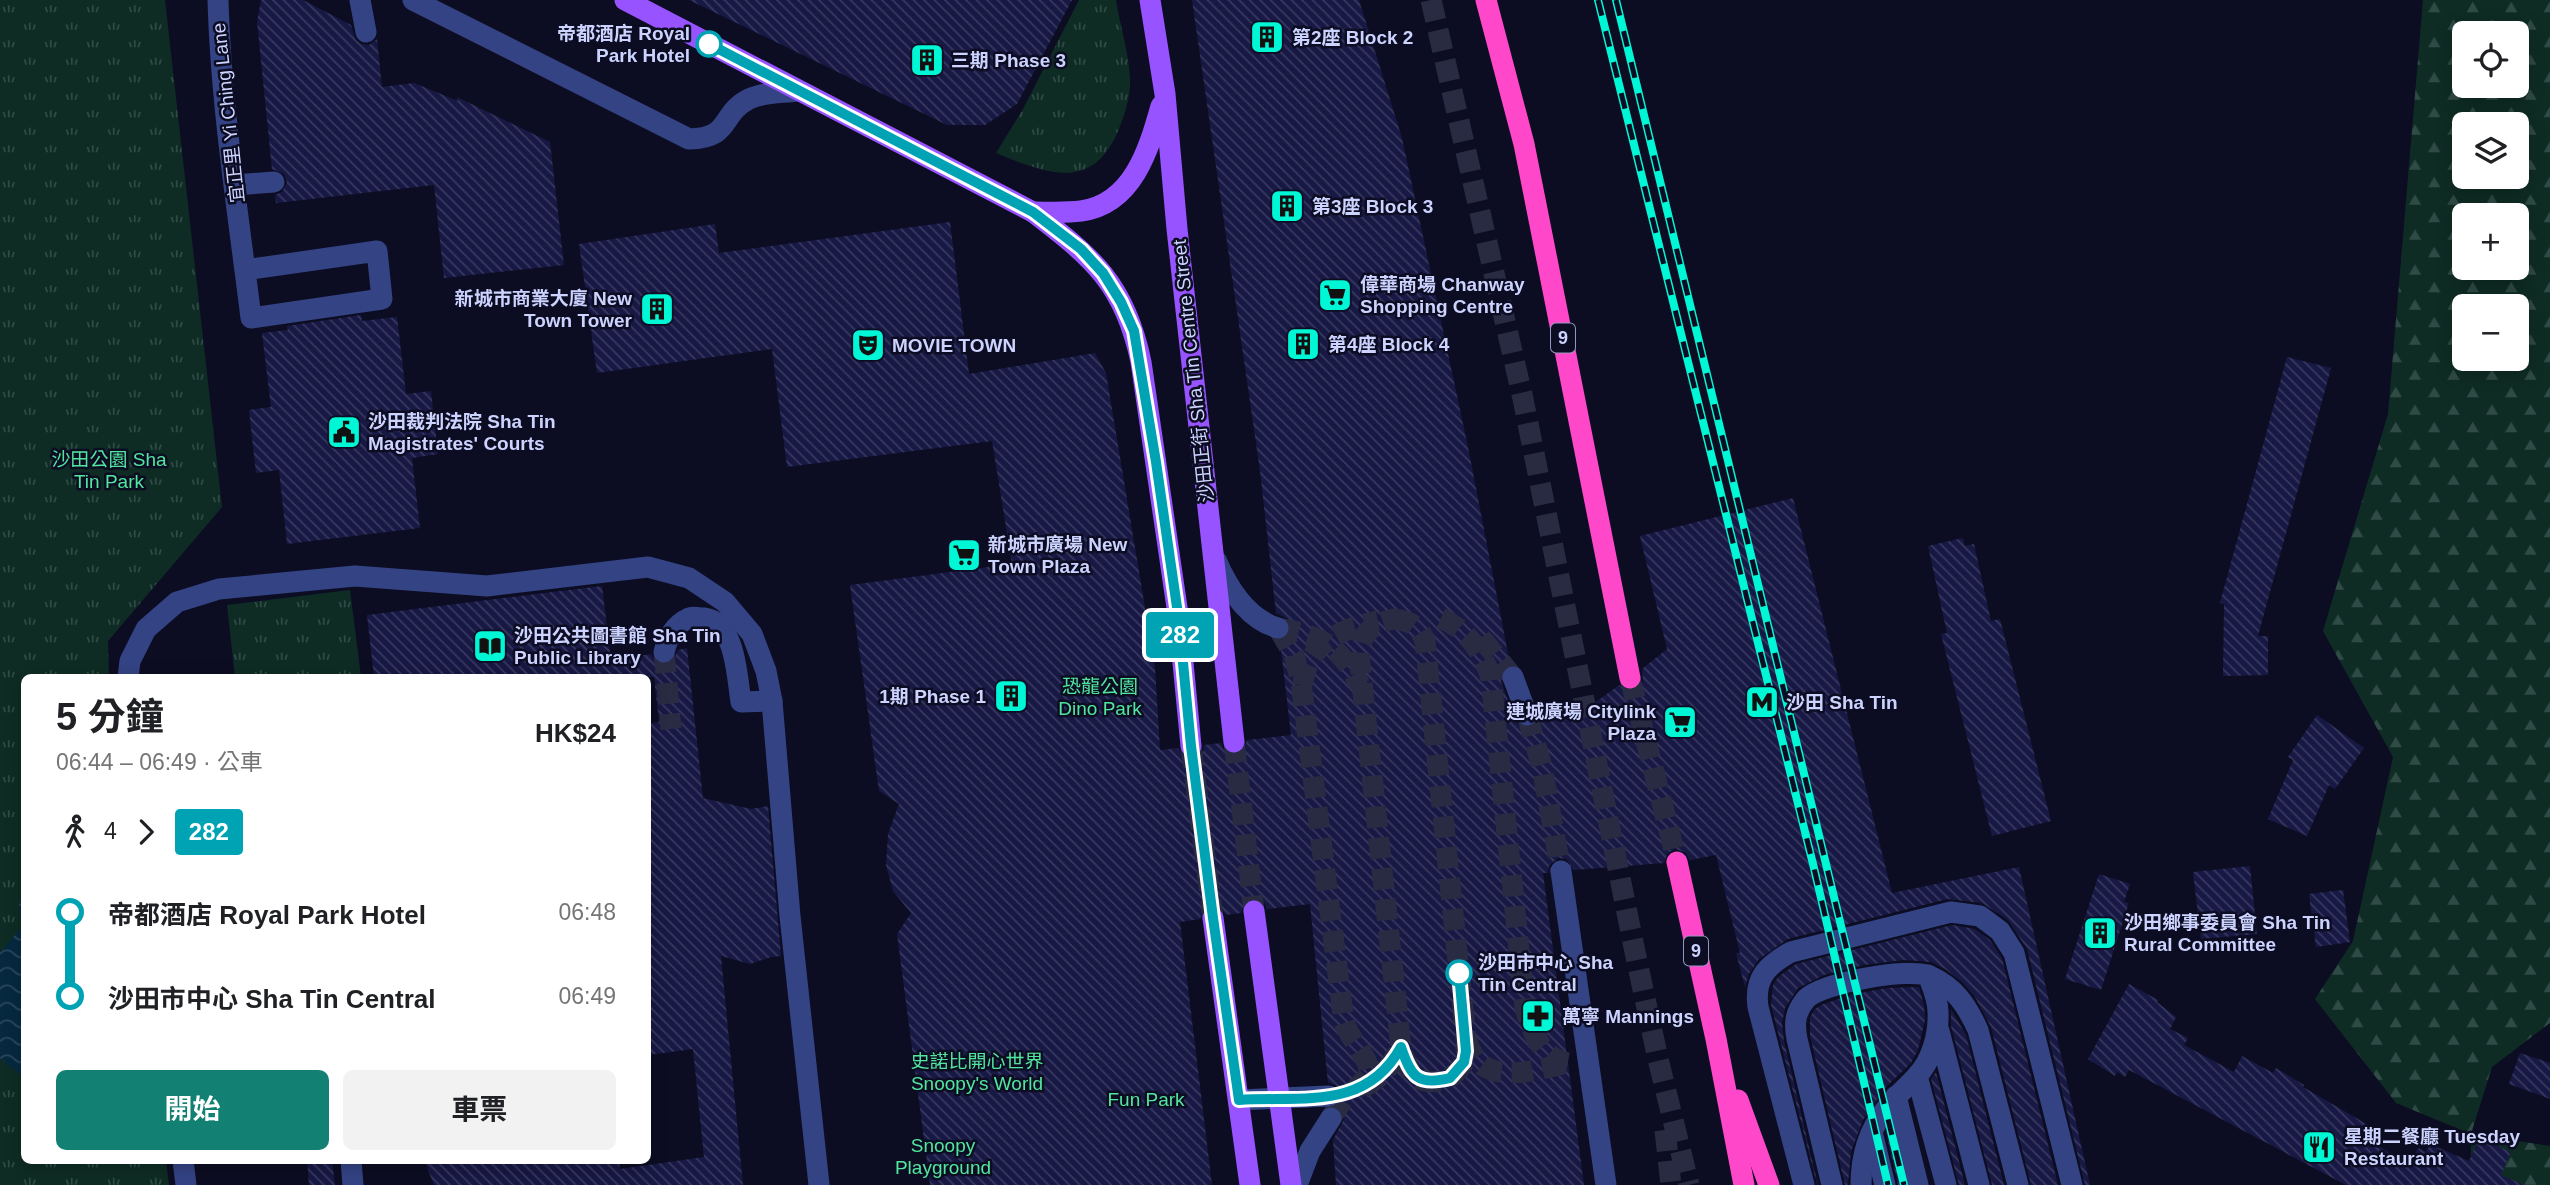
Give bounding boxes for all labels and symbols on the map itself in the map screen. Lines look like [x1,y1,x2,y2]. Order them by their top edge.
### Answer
building icon: 第2座 Block 2 [1248,18,1286,56]
street label: 宜正里 Yi Ching Lane [208,22,248,204]
place label: 帝都酒店 Royal Park Hotel [557,23,690,66]
place label: 第2座 Block 2 [1292,27,1413,48]
marker: 帝都酒店 Royal Park Hotel [696,31,722,57]
building icon: 三期 Phase 3 [908,41,946,79]
place label: 三期 Phase 3 [951,50,1066,71]
building icon: 第3座 Block 3 [1268,187,1306,225]
place label: 第3座 Block 3 [1312,196,1433,217]
street label: 沙田正街 Sha Tin Centre Street [1169,238,1217,503]
place label: 偉華商場 Chanway Shopping Centre [1360,274,1525,317]
supermarket icon: 偉華商場 Chanway Shopping Centre [1316,276,1354,314]
place label: 新城市商業大廈 New Town Tower [455,288,633,331]
building icon: 新城市商業大廈 New Town Tower [638,290,676,328]
road number: 9 [1551,324,1575,352]
building icon: 第4座 Block 4 [1284,325,1322,363]
theatre icon: MOVIE TOWN [849,326,887,364]
place label: 第4座 Block 4 [1328,334,1450,355]
place label: MOVIE TOWN [892,335,1016,356]
place label: 沙田裁判法院 Sha Tin Magistrates' Courts [368,411,556,454]
public building icon: 沙田裁判法院 Sha Tin Magistrates' Courts [325,413,363,451]
park label: 沙田公園 Sha Tin Park [51,449,167,492]
place label: 新城市廣場 New Town Plaza [988,534,1128,577]
supermarket icon: 新城市廣場 New Town Plaza [945,536,983,574]
line badge: 282 [1140,612,1220,658]
place label: 沙田公共圖書館 Sha Tin Public Library [514,625,721,668]
library icon: 沙田公共圖書館 Sha Tin Public Library [471,627,509,665]
park label: 恐龍公園 Dino Park [1058,676,1142,719]
building icon: 1期 Phase 1 [992,677,1030,715]
metro station icon: 沙田 Sha Tin [1743,683,1781,721]
place label: 1期 Phase 1 [879,686,986,707]
place label: 沙田 Sha Tin [1786,692,1898,713]
place label: 連城廣場 Citylink Plaza [1506,701,1656,744]
supermarket icon: 連城廣場 Citylink Plaza [1661,703,1699,741]
place label: 沙田鄉事委員會 Sha Tin Rural Committee [2124,912,2331,955]
building icon: 沙田鄉事委員會 Sha Tin Rural Committee [2081,914,2119,952]
road number: 9 [1684,936,1708,966]
place label: 沙田市中心 Sha Tin Central [1478,952,1614,995]
marker: 沙田市中心 Sha Tin Central [1446,960,1472,986]
pharmacy icon: 萬寧 Mannings [1519,997,1557,1035]
place label: 萬寧 Mannings [1562,1006,1694,1027]
park label: 史諾比開心世界 Snoopy's World [910,1051,1044,1094]
park label: Fun Park [1107,1089,1185,1110]
place label: 星期二餐廳 Tuesday Restaurant [2344,1126,2520,1169]
restaurant icon: 星期二餐廳 Tuesday Restaurant [2300,1128,2338,1166]
park label: Snoopy Playground [895,1135,991,1178]

